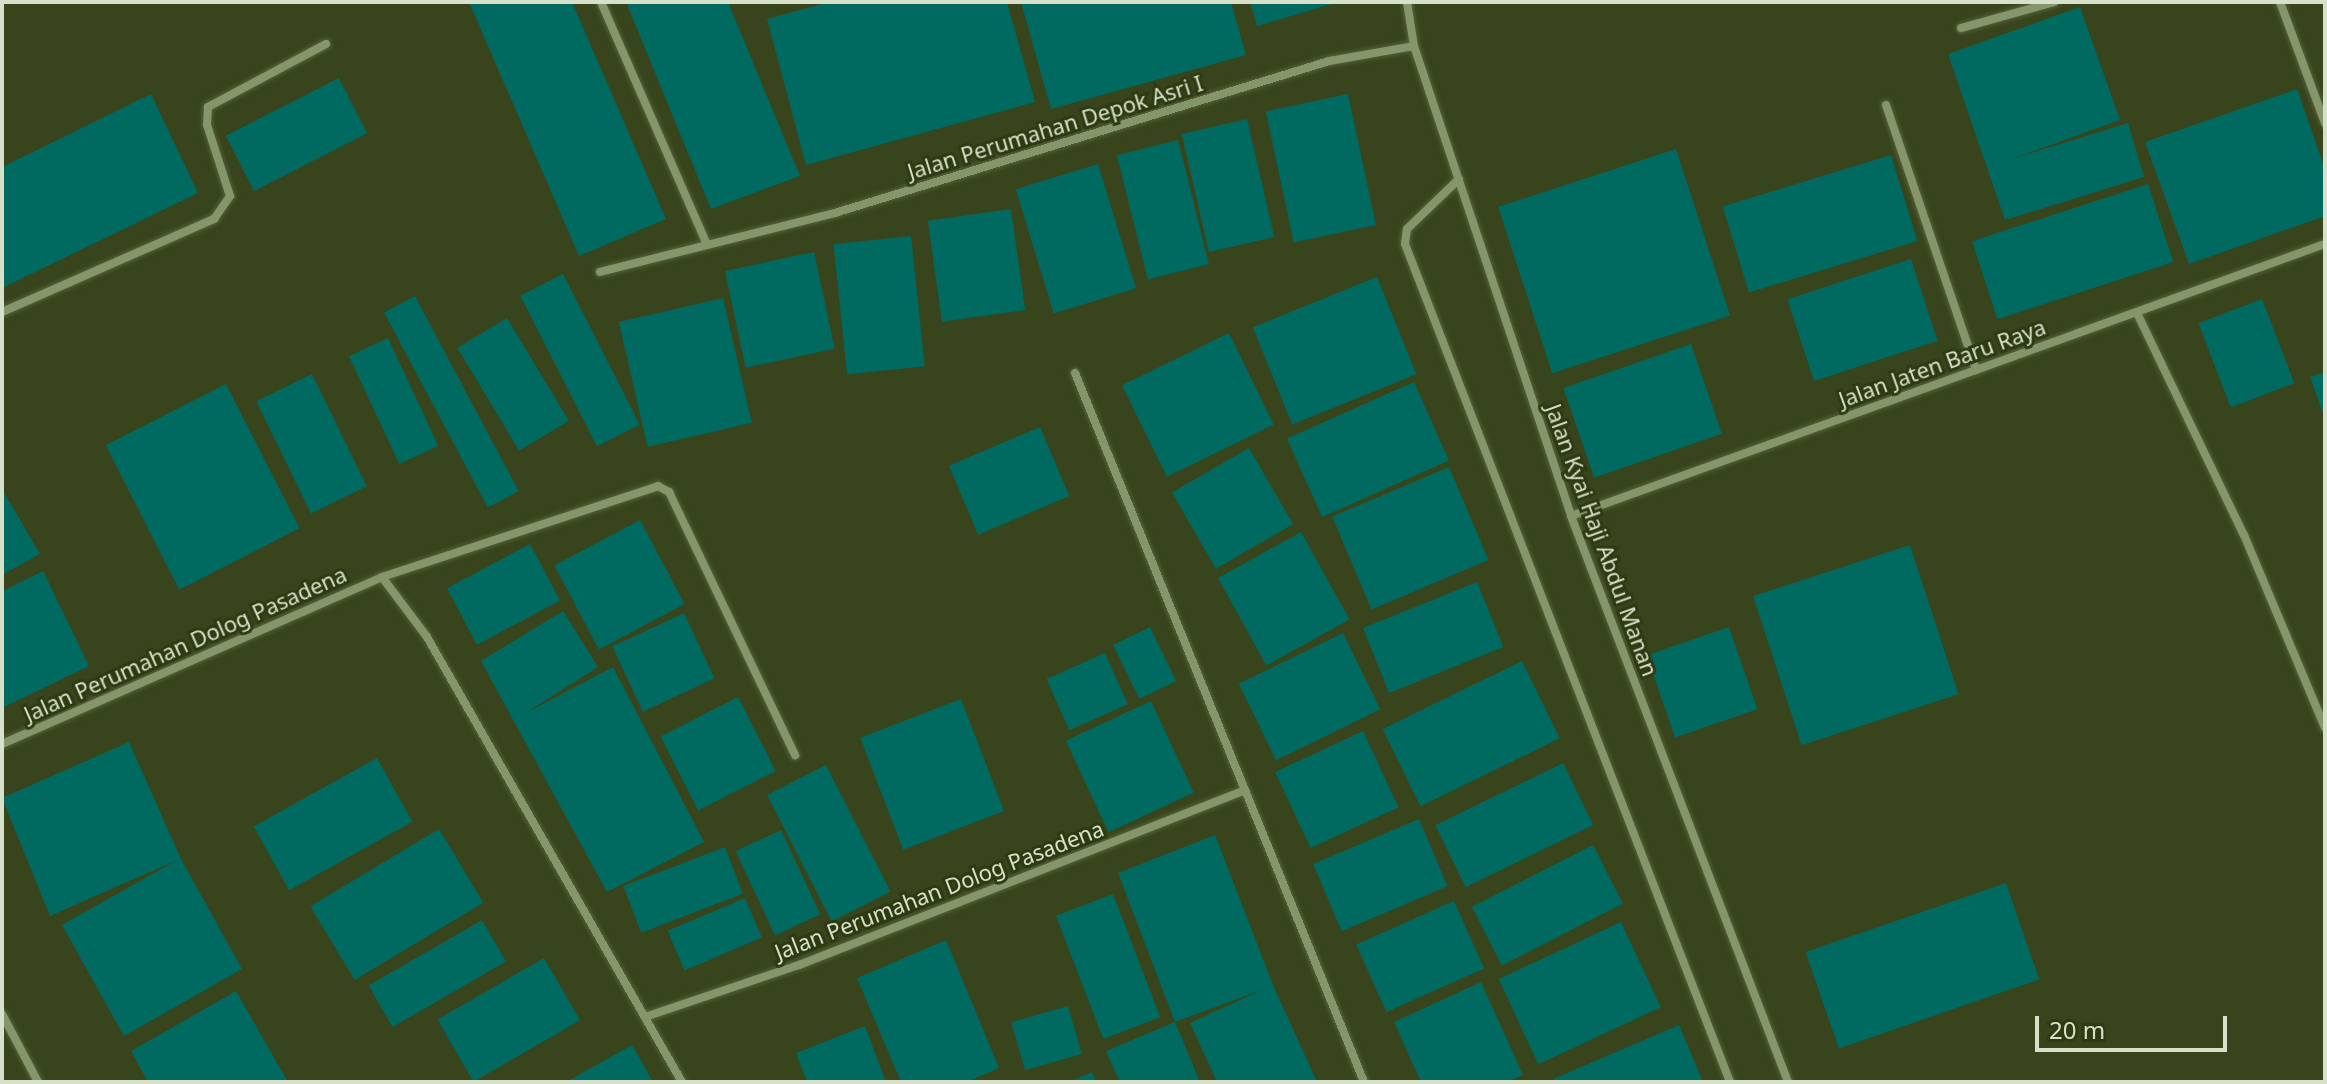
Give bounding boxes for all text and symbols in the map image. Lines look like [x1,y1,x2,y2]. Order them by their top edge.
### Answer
street label: Jalan Perumahan Depok Asri I [904,69,1206,185]
street label: Jalan Jaten Baru Raya [1835,313,2049,413]
street label: Jalan Kyai Haji Abdul Manan [1540,400,1664,680]
street label: Jalan Perumahan Dolog Pasadena [20,561,350,727]
street label: Jalan Perumahan Dolog Pasadena [771,815,1107,965]
scale bar [2039,1000,2231,1050]
text: 20 m [2049,1013,2105,1046]

